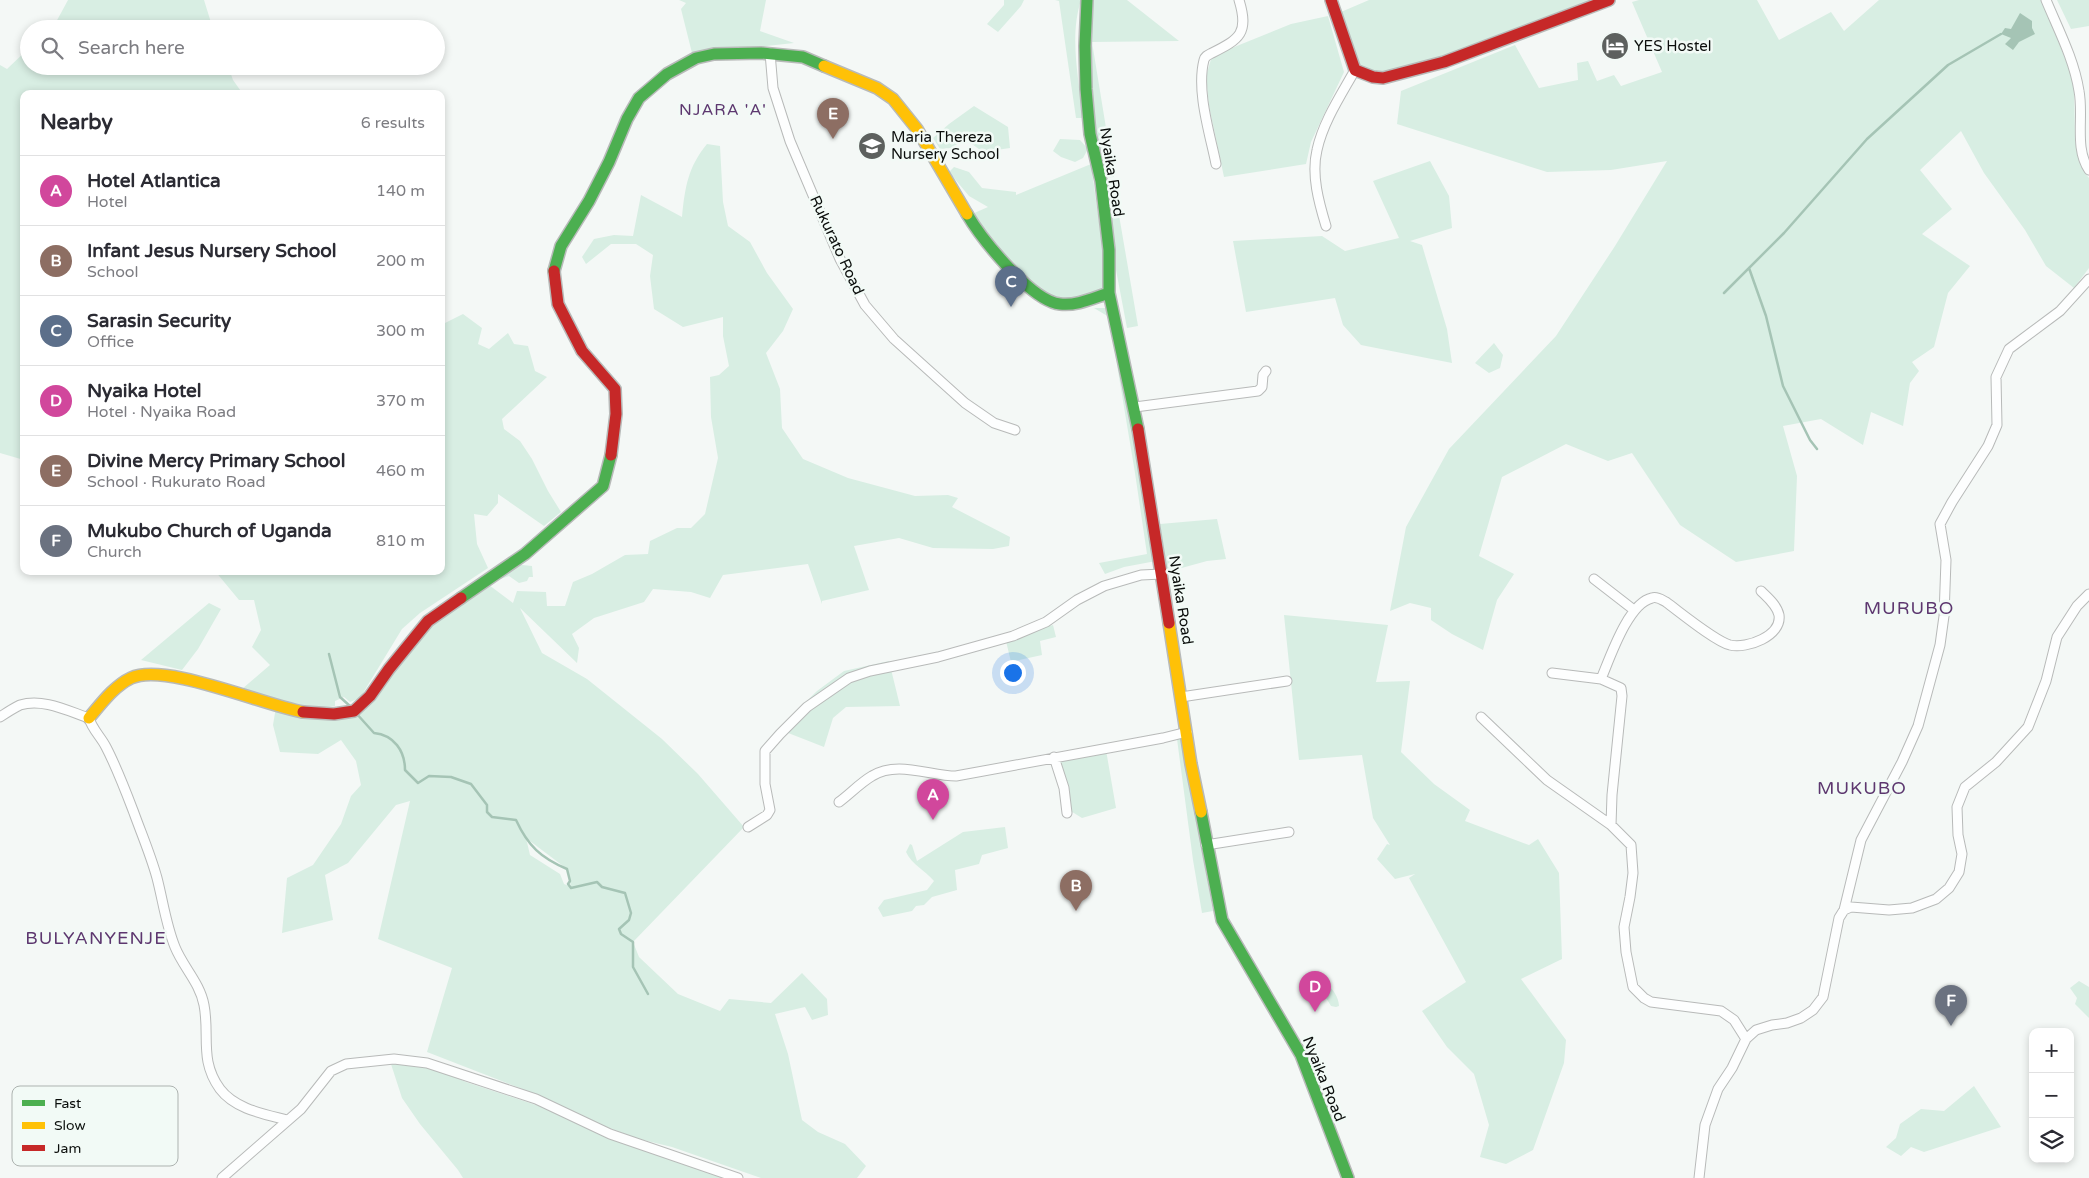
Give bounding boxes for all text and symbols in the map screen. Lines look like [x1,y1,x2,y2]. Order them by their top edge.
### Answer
search box [20,20,445,75]
hotel icon: YES Hostel [1600,31,1630,61]
icon: search [38,34,66,62]
text: Search here [78,37,185,59]
place label: YES Hostel [1634,37,1712,55]
pin: E [817,98,849,139]
district label: NJARA 'A' [679,100,767,120]
text: Nearby [40,110,113,135]
text: 6 results [361,113,425,133]
street label: Nyaika Road [1096,126,1128,218]
place label: Maria Thereza Nursery School [891,128,999,163]
school or university icon: Maria Thereza Nursery School [857,131,887,161]
text: Hotel Atlantica [87,170,221,192]
text: A [50,181,62,201]
text: 140 m [376,181,425,201]
text: Hotel [87,192,128,212]
street label: Rukurato Road [806,192,868,298]
text: Infant Jesus Nursery School [87,240,336,262]
text: B [50,251,62,271]
text: 200 m [376,251,425,271]
text: School [87,262,139,282]
pin: C [995,266,1027,307]
text: Sarasin Security [87,310,231,332]
text: C [50,321,62,341]
text: 300 m [376,321,425,341]
text: Office [87,332,134,352]
text: Nyaika Hotel [87,380,202,402]
text: D [50,391,62,411]
text: 370 m [376,391,425,411]
text: Hotel · Nyaika Road [87,402,236,422]
text: Divine Mercy Primary School [87,450,345,472]
text: E [51,461,61,481]
text: 460 m [376,461,425,481]
text: School · Rukurato Road [87,472,266,492]
text: Mukubo Church of Uganda [87,520,332,542]
text: F [51,531,61,551]
text: 810 m [376,531,425,551]
text: Church [87,542,142,562]
street label: Nyaika Road [1165,554,1197,646]
district label: MURUBO [1864,597,1954,619]
your location [1000,660,1026,686]
district label: MUKUBO [1817,777,1907,799]
pin: A [917,779,949,820]
pin: B [1060,870,1092,911]
district label: BULYANYENJE [25,927,167,949]
pin: D [1299,971,1331,1012]
pin: F [1935,985,1967,1026]
map controls [2029,1028,2074,1163]
button: + [2029,1028,2074,1073]
street label: Nyaika Road [1299,1034,1349,1124]
button: − [2029,1073,2074,1118]
legend [12,1086,178,1166]
text: Fast [54,1095,82,1112]
text: Slow [54,1117,86,1134]
button: layers [2029,1118,2074,1163]
text: Jam [54,1140,81,1157]

